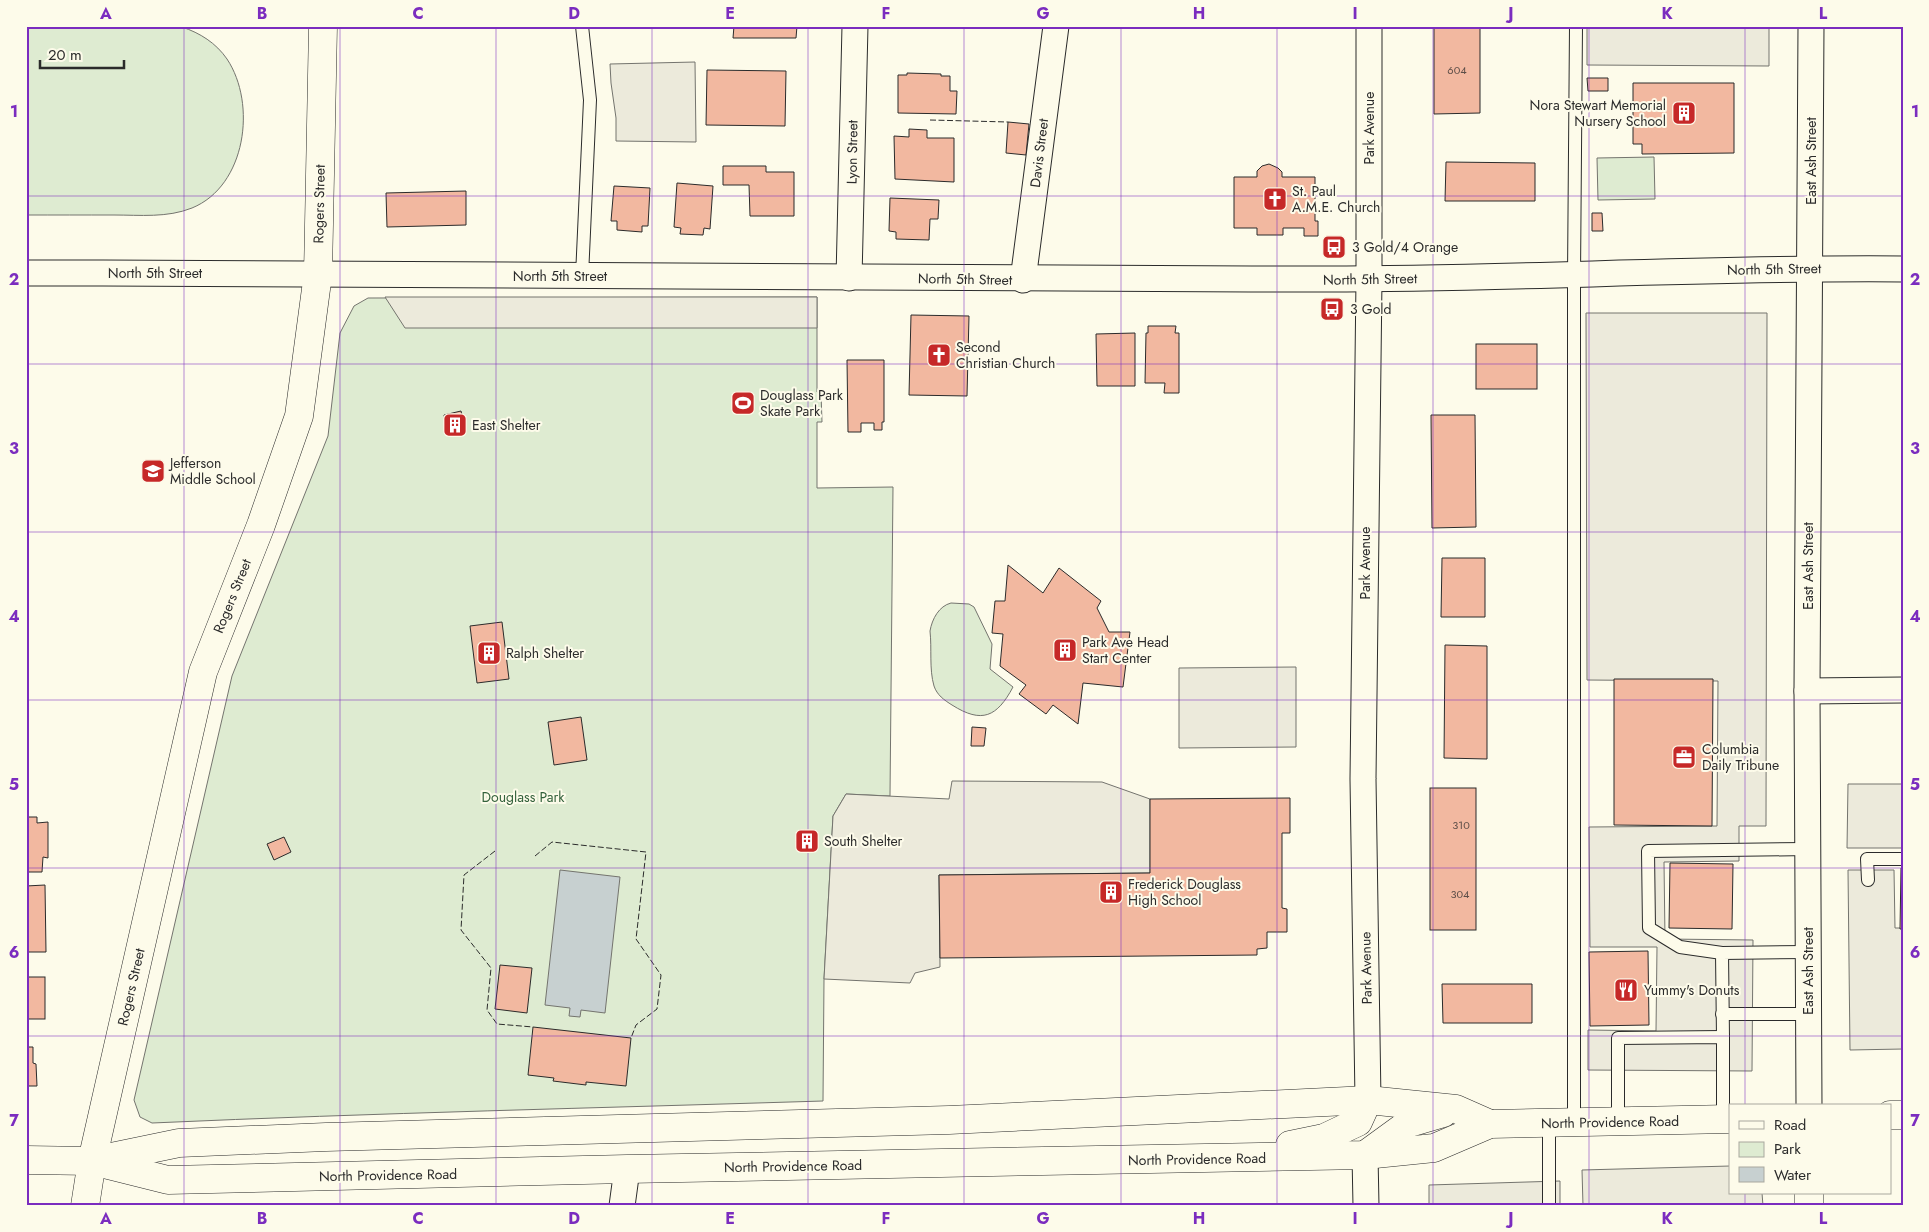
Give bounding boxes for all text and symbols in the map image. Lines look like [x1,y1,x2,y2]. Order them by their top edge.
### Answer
text: A [99,2,112,25]
text: B [257,2,267,25]
text: C [412,2,424,25]
text: D [568,2,580,25]
text: E [725,2,735,25]
text: F [882,2,890,25]
text: G [1036,2,1050,25]
text: H [1193,2,1205,25]
text: I [1352,2,1358,25]
text: J [1505,2,1514,25]
text: K [1661,2,1673,25]
text: L [1819,2,1828,25]
scale bar [40,38,124,70]
text: 20 m [48,44,82,66]
house number: 604 [1447,62,1467,78]
street label: Park Avenue [1359,92,1379,164]
place label: Nora Stewart Memorial Nursery School [1530,95,1666,131]
text: 1 [10,100,18,123]
building icon: Nora Stewart Memorial Nursery School [1671,100,1697,126]
text: 1 [1911,100,1919,123]
street label: Davis Street [1025,117,1053,189]
street label: East Ash Street [1801,117,1821,205]
street label: Lyon Street [841,119,863,184]
street label: Rogers Street [308,164,330,244]
place label: St. Paul A.M.E. Church [1292,181,1380,217]
church icon: St. Paul A.M.E. Church [1262,186,1288,212]
bus stop icon: 3 Gold/4 Orange [1321,234,1347,260]
place label: 3 Gold/4 Orange [1352,237,1458,257]
street label: North 5th Street [1727,258,1822,280]
street label: North 5th Street [108,263,203,283]
street label: North 5th Street [513,266,608,286]
text: 2 [9,268,19,291]
street label: North 5th Street [918,268,1013,290]
street label: North 5th Street [1323,268,1418,290]
text: 2 [1910,268,1920,291]
bus stop icon: 3 Gold [1319,296,1345,322]
place label: 3 Gold [1350,299,1392,319]
place label: Second Christian Church [956,337,1055,373]
church icon: Second Christian Church [926,342,952,368]
place label: Douglass Park Skate Park [760,385,844,421]
sports icon: Douglass Park Skate Park [730,390,756,416]
building icon: East Shelter [442,412,468,438]
place label: East Shelter [472,415,541,435]
text: 3 [9,437,19,460]
text: 3 [1910,437,1920,460]
place label: Jefferson Middle School [168,453,256,489]
school or university icon: Jefferson Middle School [140,458,166,484]
street label: East Ash Street [1798,522,1818,610]
street label: Park Avenue [1355,527,1375,599]
street label: Rogers Street [208,555,256,636]
text: 4 [8,605,20,628]
text: 4 [1909,605,1921,628]
place label: Park Ave Head Start Center [1082,632,1169,668]
building icon: Park Ave Head Start Center [1052,637,1078,663]
building icon: Ralph Shelter [476,640,502,666]
place label: Ralph Shelter [506,643,584,663]
place label: Columbia Daily Tribune [1702,739,1779,775]
office icon: Columbia Daily Tribune [1671,744,1697,770]
text: 5 [9,773,19,796]
text: 5 [1910,773,1920,796]
park label: Douglass Park [482,787,565,807]
house number: 310 [1452,817,1470,833]
building icon: South Shelter [794,828,820,854]
place label: South Shelter [824,831,903,851]
place label: Frederick Douglass High School [1128,874,1241,910]
building icon: Frederick Douglass High School [1098,879,1124,905]
house number: 304 [1450,886,1470,902]
street label: East Ash Street [1798,927,1818,1015]
street label: Park Avenue [1355,931,1377,1005]
text: 6 [9,941,19,964]
text: 6 [1910,941,1920,964]
street label: Rogers Street [112,946,150,1028]
restaurant icon: Yummy's Donuts [1613,977,1639,1003]
place label: Yummy's Donuts [1644,980,1740,1000]
legend [1729,1104,1892,1194]
text: 7 [9,1109,19,1132]
text: 7 [1910,1109,1920,1132]
street label: North Providence Road [1541,1111,1679,1133]
text: Road [1774,1114,1806,1136]
text: Park [1774,1138,1801,1160]
street label: North Providence Road [1128,1148,1266,1170]
street label: North Providence Road [724,1155,862,1177]
street label: North Providence Road [319,1164,457,1186]
text: Water [1774,1164,1812,1186]
text: A [99,1207,112,1230]
text: B [257,1207,267,1230]
text: C [412,1207,424,1230]
text: D [568,1207,580,1230]
text: E [725,1207,735,1230]
text: F [882,1207,890,1230]
text: G [1036,1207,1050,1230]
text: H [1193,1207,1205,1230]
text: I [1352,1207,1358,1230]
text: J [1505,1207,1514,1230]
text: K [1661,1207,1673,1230]
text: L [1819,1207,1828,1230]

